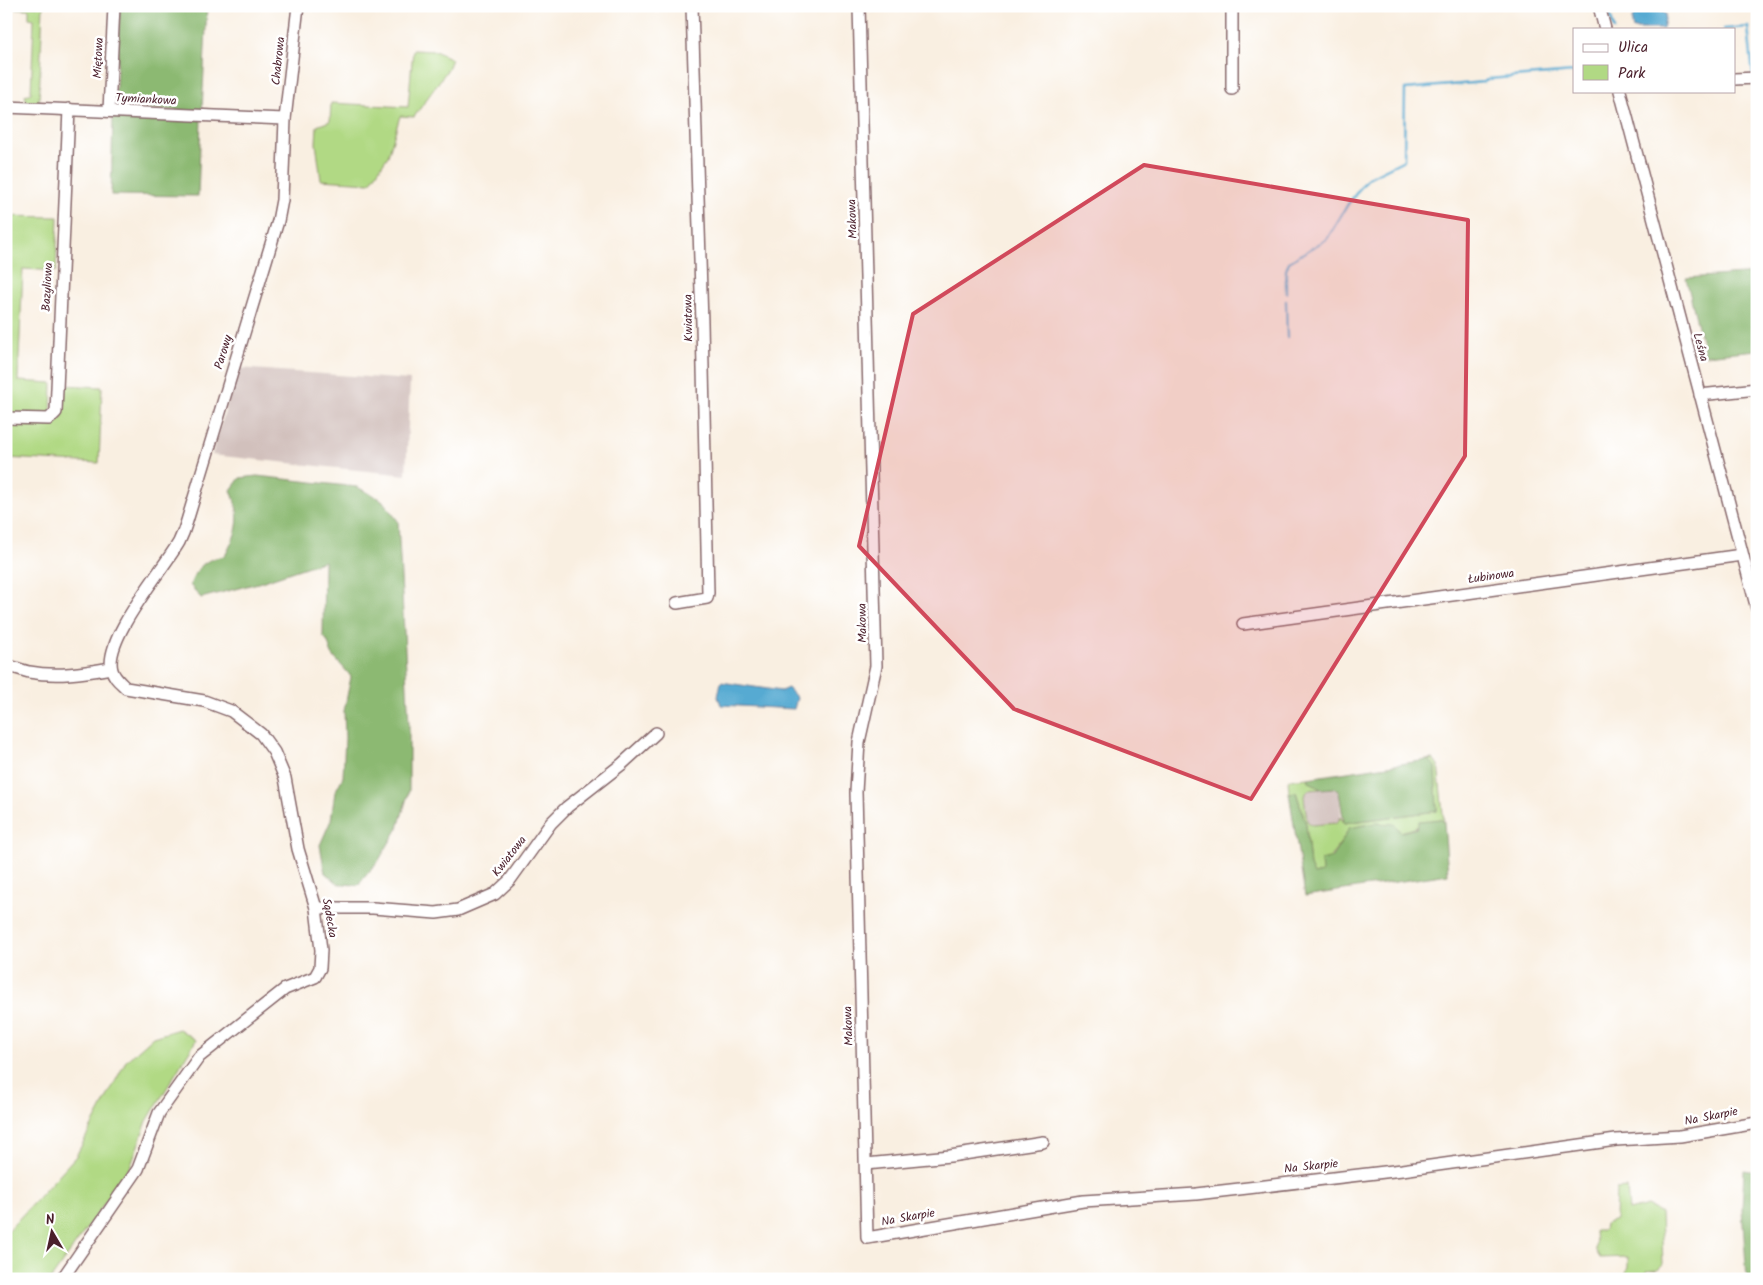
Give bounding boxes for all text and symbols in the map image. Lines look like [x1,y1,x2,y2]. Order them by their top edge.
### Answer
legend [1573,28,1736,92]
street label: Chabrowa [267,35,291,86]
text: Ulica [1618,36,1648,60]
street label: Miętowa [88,37,109,79]
text: Park [1618,62,1646,86]
street label: Tymiankowa [115,88,177,111]
street label: Makowa [842,198,863,239]
street label: Bazyliowa [37,262,58,312]
street label: Kwiatowa [679,294,698,342]
street label: Leśna [1688,331,1714,364]
street label: Parowy [209,332,238,372]
street label: Łubinowa [1467,564,1516,589]
street label: Makowa [853,603,872,643]
street label: Kwiatowa [487,831,532,881]
street label: Sądecka [317,897,342,940]
street label: Makowa [838,1005,859,1046]
street label: Na Skarpie [1683,1102,1740,1131]
street label: Na Skarpie [1283,1154,1340,1179]
street label: Na Skarpie [880,1203,937,1232]
north arrow [28,1208,78,1258]
text: N [44,1209,56,1232]

